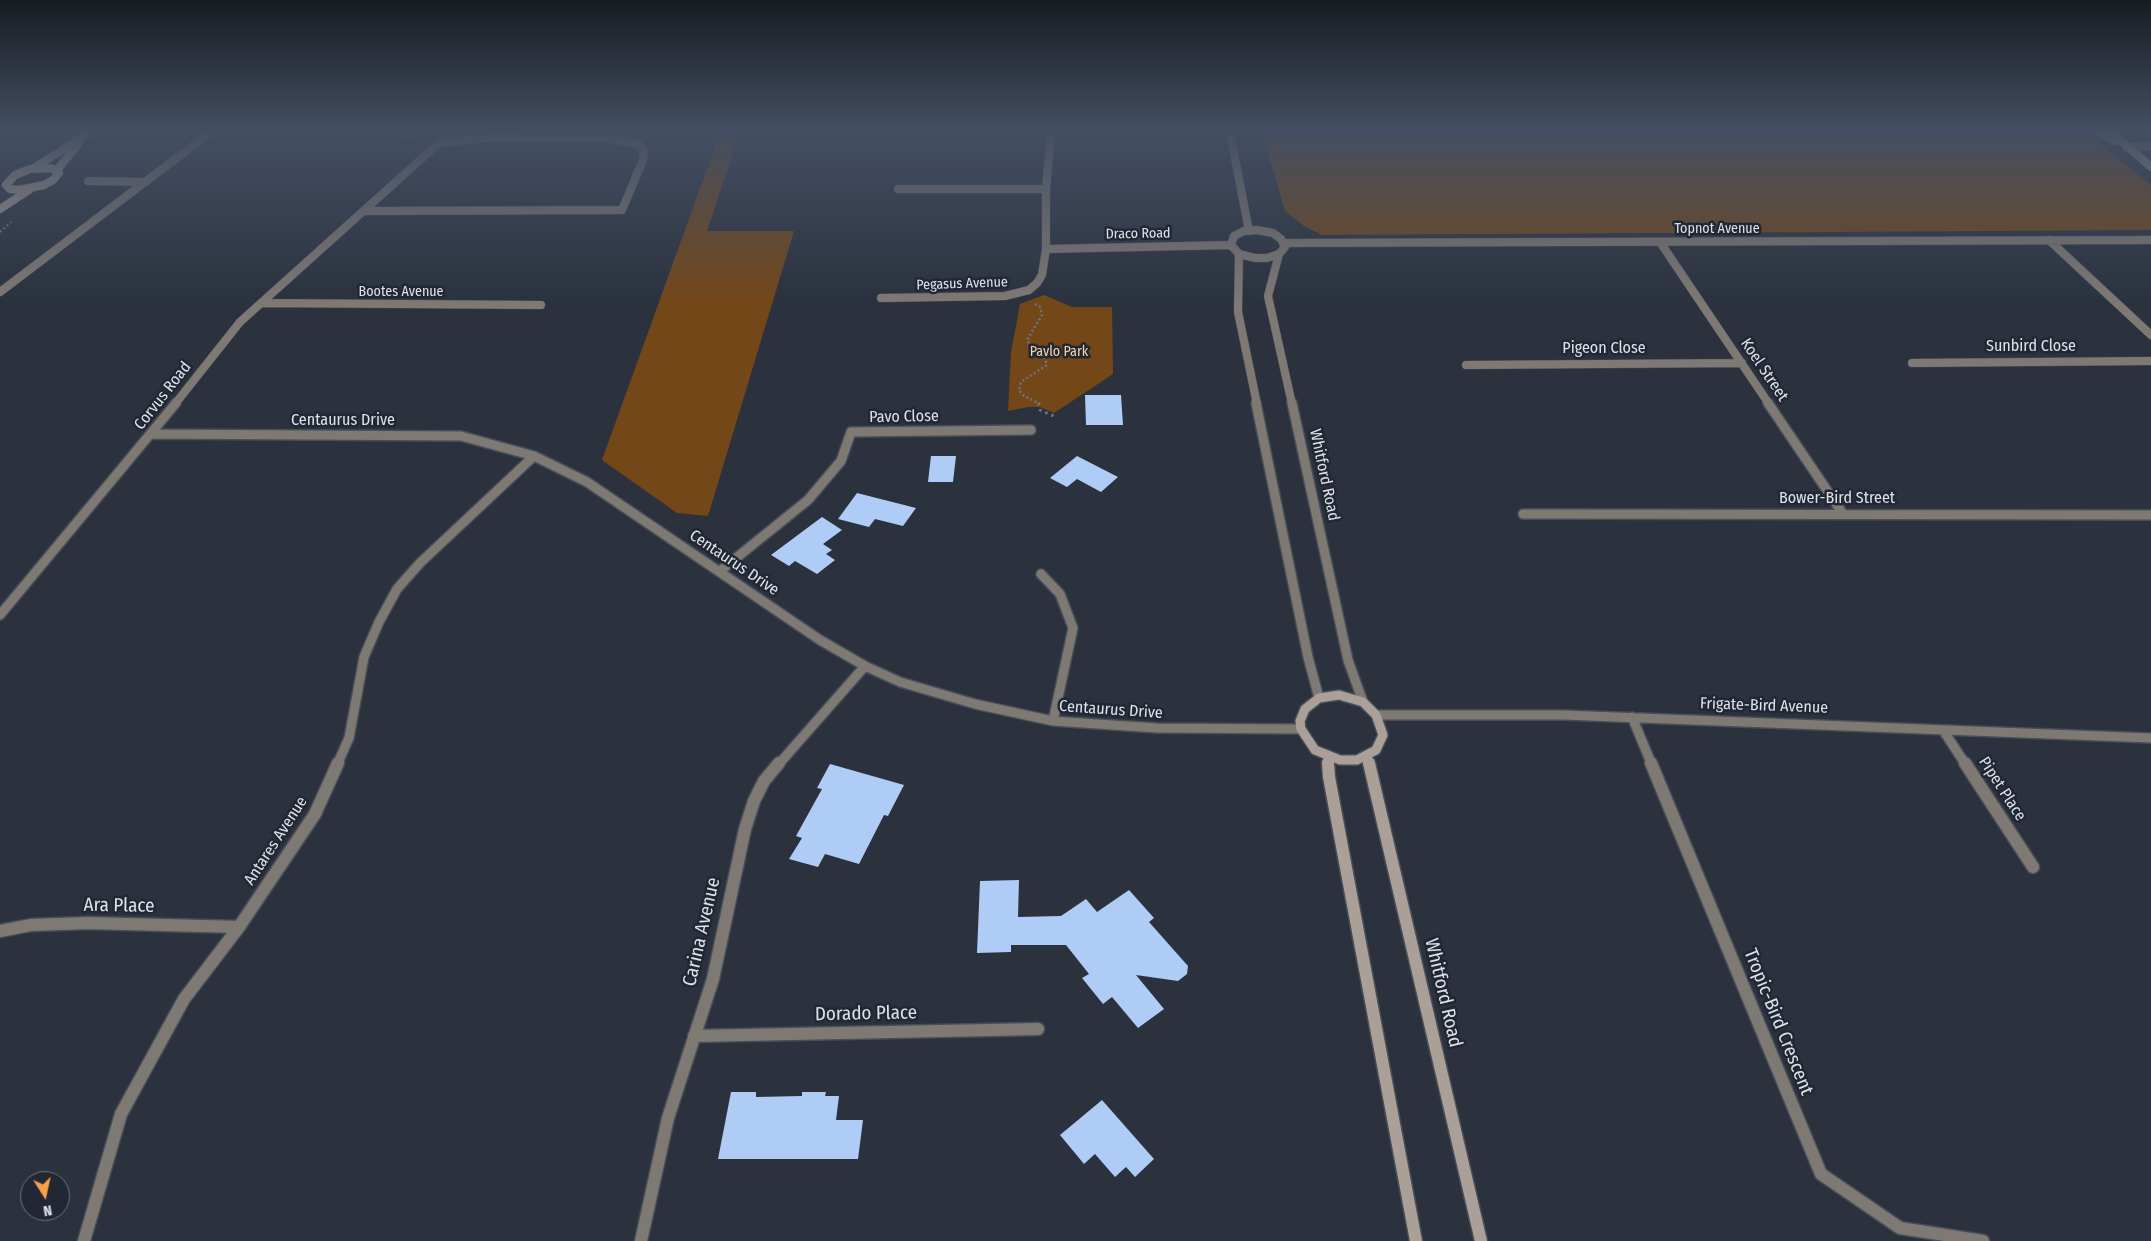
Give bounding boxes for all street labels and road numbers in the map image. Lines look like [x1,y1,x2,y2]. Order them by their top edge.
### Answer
street label: Topnot Avenue [1674,221,1760,237]
street label: Draco Road [1105,225,1171,243]
street label: Pegasus Avenue [916,274,1008,294]
street label: Bootes Avenue [358,284,444,300]
street label: Koel Street [1736,335,1792,405]
street label: Sunbird Close [1986,337,2076,357]
street label: Pigeon Close [1562,339,1646,359]
street label: Corvus Road [130,358,196,434]
street label: Pavo Close [869,407,939,427]
street label: Centaurus Drive [291,411,395,431]
street label: Whitford Road [1305,427,1343,523]
street label: Bower-Bird Street [1779,489,1895,509]
street label: Centaurus Drive [686,526,782,600]
street label: Frigate-Bird Avenue [1700,694,1828,718]
street label: Centaurus Drive [1059,697,1163,723]
street label: Pipet Place [1974,753,2030,825]
street label: Antares Avenue [240,793,312,889]
street label: Carina Avenue [678,875,726,989]
street label: Ara Place [83,894,155,918]
street label: Whitford Road [1419,936,1467,1050]
street label: Tropic-Bird Crescent [1738,945,1818,1099]
street label: Dorado Place [815,1002,917,1026]

